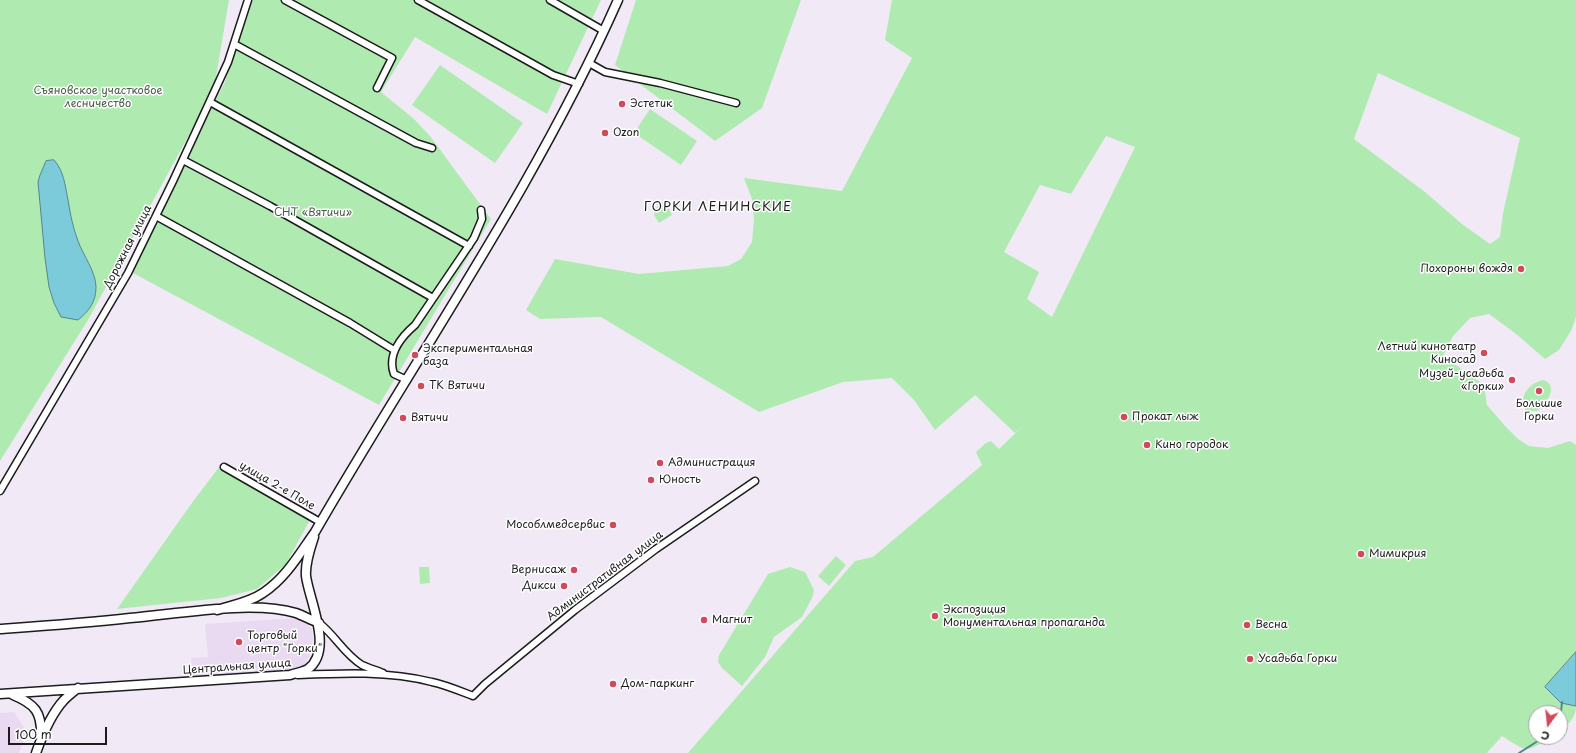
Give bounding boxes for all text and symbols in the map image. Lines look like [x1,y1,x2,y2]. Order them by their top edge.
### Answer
park label: Съяновское участковое лесничество [34,84,162,110]
place label: Эстетик [630,97,673,111]
marker: Эстетик [617,99,627,109]
place label: Ozon [613,126,639,140]
marker: Ozon [600,128,610,138]
district label: ГОРКИ ЛЕНИНСКИЕ [645,199,791,215]
street label: Дорожная улица [101,203,155,291]
park label: СНТ «Вятичи» [274,206,352,220]
place label: Похороны вождя [1420,262,1513,276]
marker: Похороны вождя [1516,264,1526,274]
place label: Летний кинотеатр Киносад [1377,340,1476,366]
place label: Экспериментальная база [423,342,533,368]
marker: Летний кинотеатр Киносад [1479,348,1489,358]
marker: Экспериментальная база [410,350,420,360]
place label: Музей-усадьба «Горки» [1419,367,1504,393]
marker: Музей-усадьба «Горки» [1507,375,1517,385]
place label: ТК Вятичи [429,379,485,393]
marker: ТК Вятичи [416,381,426,391]
marker: Большие Горки [1534,386,1544,396]
place label: Большие Горки [1516,397,1562,423]
place label: Прокат лыж [1132,410,1199,424]
place label: Вятичи [411,411,448,425]
marker: Прокат лыж [1119,412,1129,422]
marker: Вятичи [398,413,408,423]
place label: Кино городок [1155,438,1228,452]
marker: Кино городок [1142,440,1152,450]
place label: Администрация [668,456,755,470]
marker: Администрация [655,458,665,468]
street label: улица 2-е Поле [237,459,317,513]
place label: Юность [659,473,701,487]
marker: Юность [646,475,656,485]
place label: Мособлмедсервис [506,518,605,532]
marker: Мособлмедсервис [608,520,618,530]
street label: Административная улица [544,528,666,624]
place label: Мимикрия [1369,547,1426,561]
marker: Мимикрия [1356,549,1366,559]
place label: Вернисаж [511,563,566,577]
marker: Вернисаж [569,565,579,575]
place label: Дикси [522,579,556,593]
marker: Дикси [559,581,569,591]
place label: Экспозиция Монументальная пропаганда [943,603,1105,629]
marker: Экспозиция Монументальная пропаганда [930,611,940,621]
place label: Магнит [712,613,752,627]
marker: Магнит [699,615,709,625]
place label: Весна [1255,618,1288,632]
marker: Весна [1242,620,1252,630]
place label: Торговый центр "Горки" [247,629,322,655]
marker: Торговый центр "Горки" [234,637,244,647]
place label: Усадьба Горки [1258,652,1337,666]
marker: Усадьба Горки [1245,654,1255,664]
street label: Центральная улица [182,657,292,677]
place label: Дом-паркинг [621,677,694,691]
marker: Дом-паркинг [608,679,618,689]
north arrow [1528,705,1568,745]
scale bar [10,719,109,745]
text: 100 m [15,725,52,743]
text: С [1539,727,1551,745]

